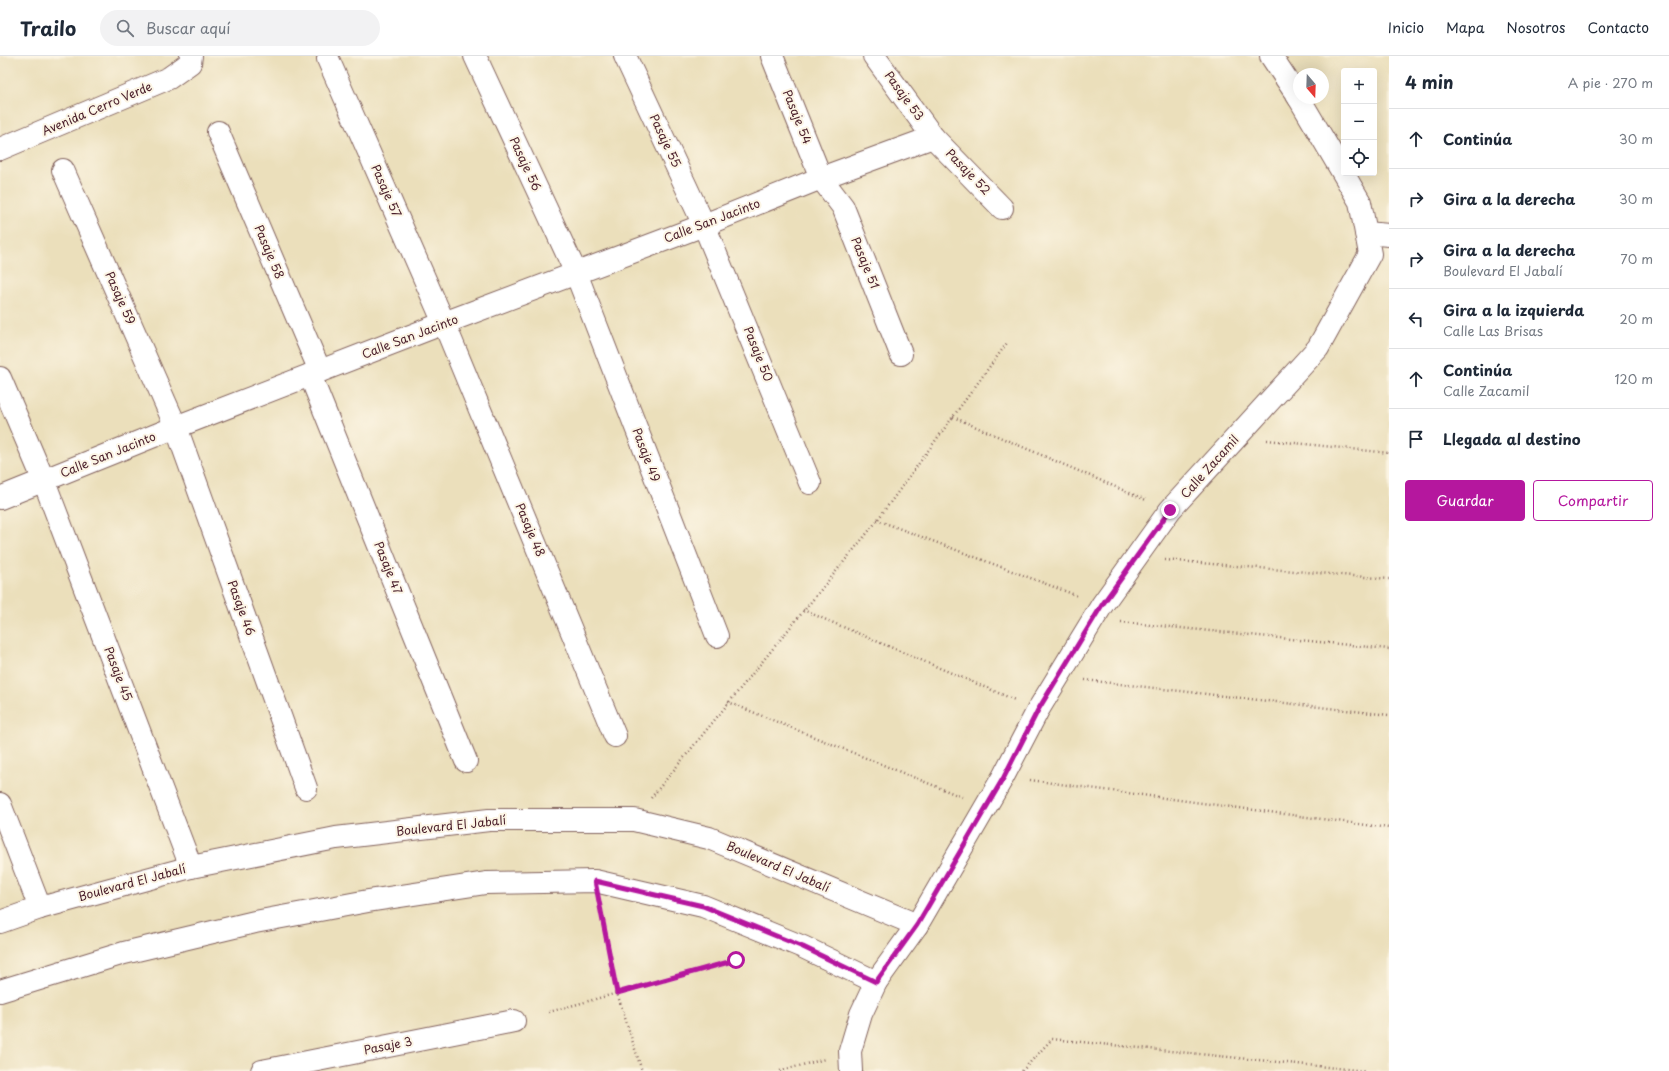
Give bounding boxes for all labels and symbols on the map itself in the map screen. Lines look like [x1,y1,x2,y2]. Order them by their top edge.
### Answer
street label: Pasaje 53 [881,67,929,124]
north arrow [1293,68,1329,104]
street label: Avenida Cerro Verde [39,77,154,139]
street label: Pasaje 54 [779,87,817,147]
street label: Pasaje 55 [646,111,686,170]
street label: Pasaje 56 [506,134,546,194]
street label: Pasaje 52 [942,144,995,198]
street label: Pasaje 57 [367,161,407,220]
street label: Calle San Jacinto [661,193,763,247]
street label: Pasaje 58 [251,222,289,281]
street label: Pasaje 51 [847,234,884,291]
street label: Pasaje 59 [101,268,141,327]
street label: Calle San Jacinto [359,309,461,363]
street label: Pasaje 50 [740,323,778,384]
street label: Pasaje 49 [628,425,665,484]
street label: Calle San Jacinto [57,427,158,481]
street label: Calle Zacamil [1176,431,1243,502]
street label: Pasaje 48 [512,500,550,559]
route end [1161,501,1179,519]
street label: Pasaje 47 [370,539,408,597]
street label: Pasaje 46 [224,578,260,638]
street label: Pasaje 45 [100,644,138,703]
street label: Boulevard El Jabalí [395,810,507,840]
street label: Boulevard El Jabalí [724,836,833,896]
street label: Boulevard El Jabalí [76,859,188,905]
route start [727,951,745,969]
street label: Pasaje 3 [362,1032,414,1059]

